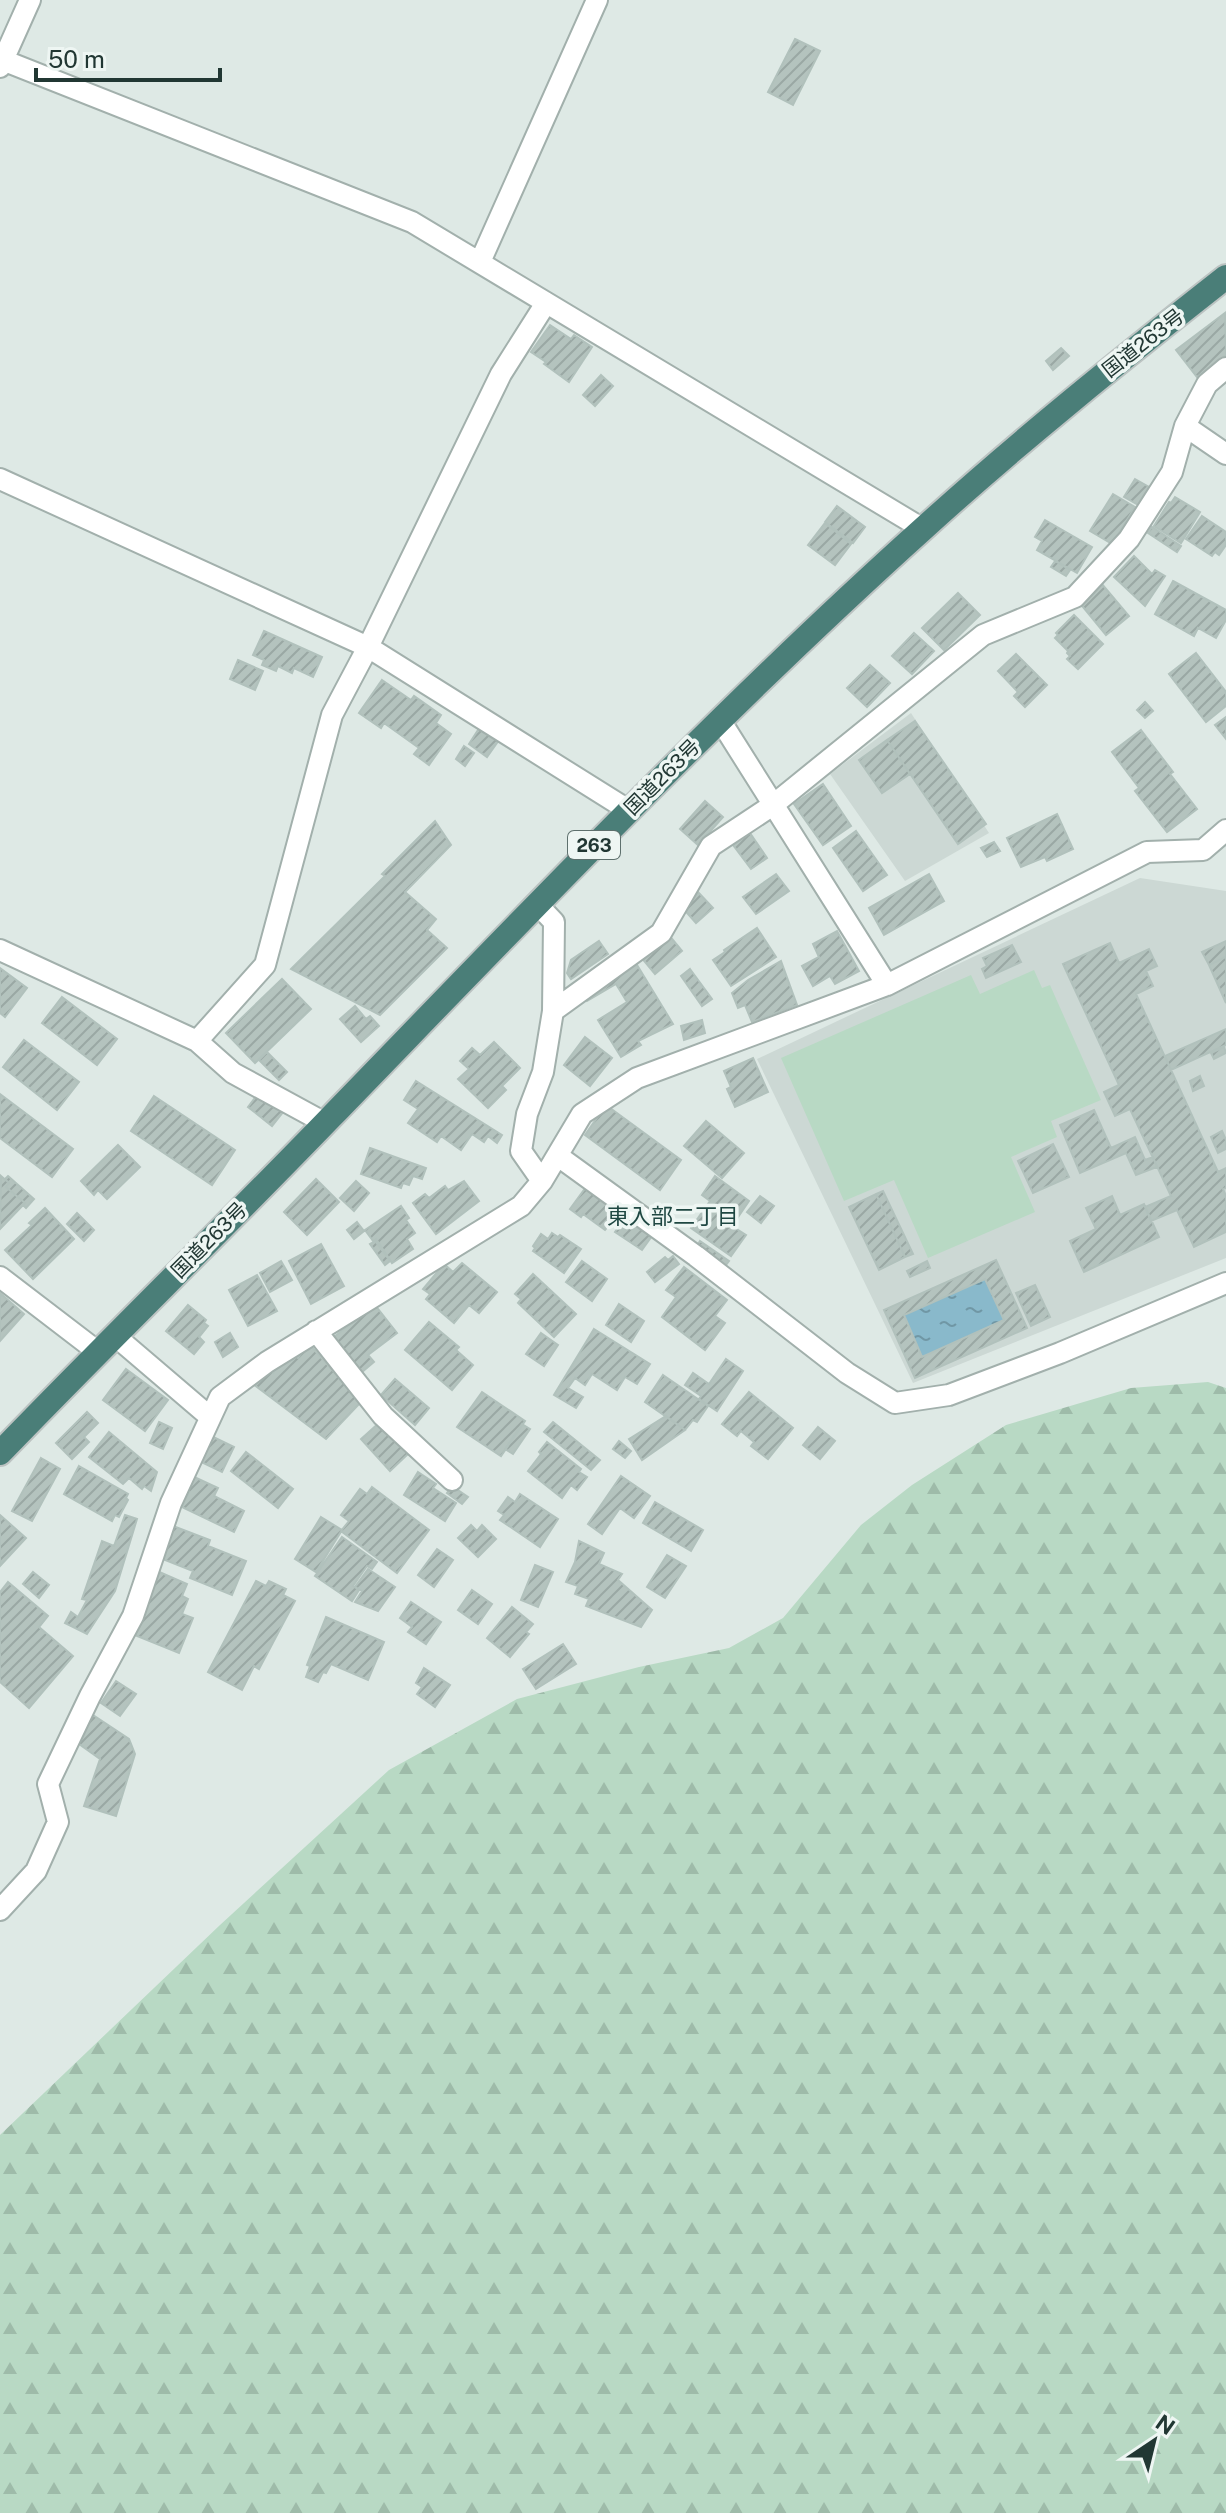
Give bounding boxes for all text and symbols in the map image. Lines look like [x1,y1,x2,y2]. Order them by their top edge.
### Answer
scale bar [36,32,220,82]
text: 50 m [48,45,105,73]
street label: 国道263号 [1097,304,1189,382]
street label: 国道263号 [619,734,705,820]
road number: 263 [568,831,620,859]
street label: 国道263号 [166,1197,252,1283]
district label: 東入部二丁目 [607,1203,739,1229]
north arrow [1114,2401,1194,2481]
text: N [1151,2409,1180,2440]

